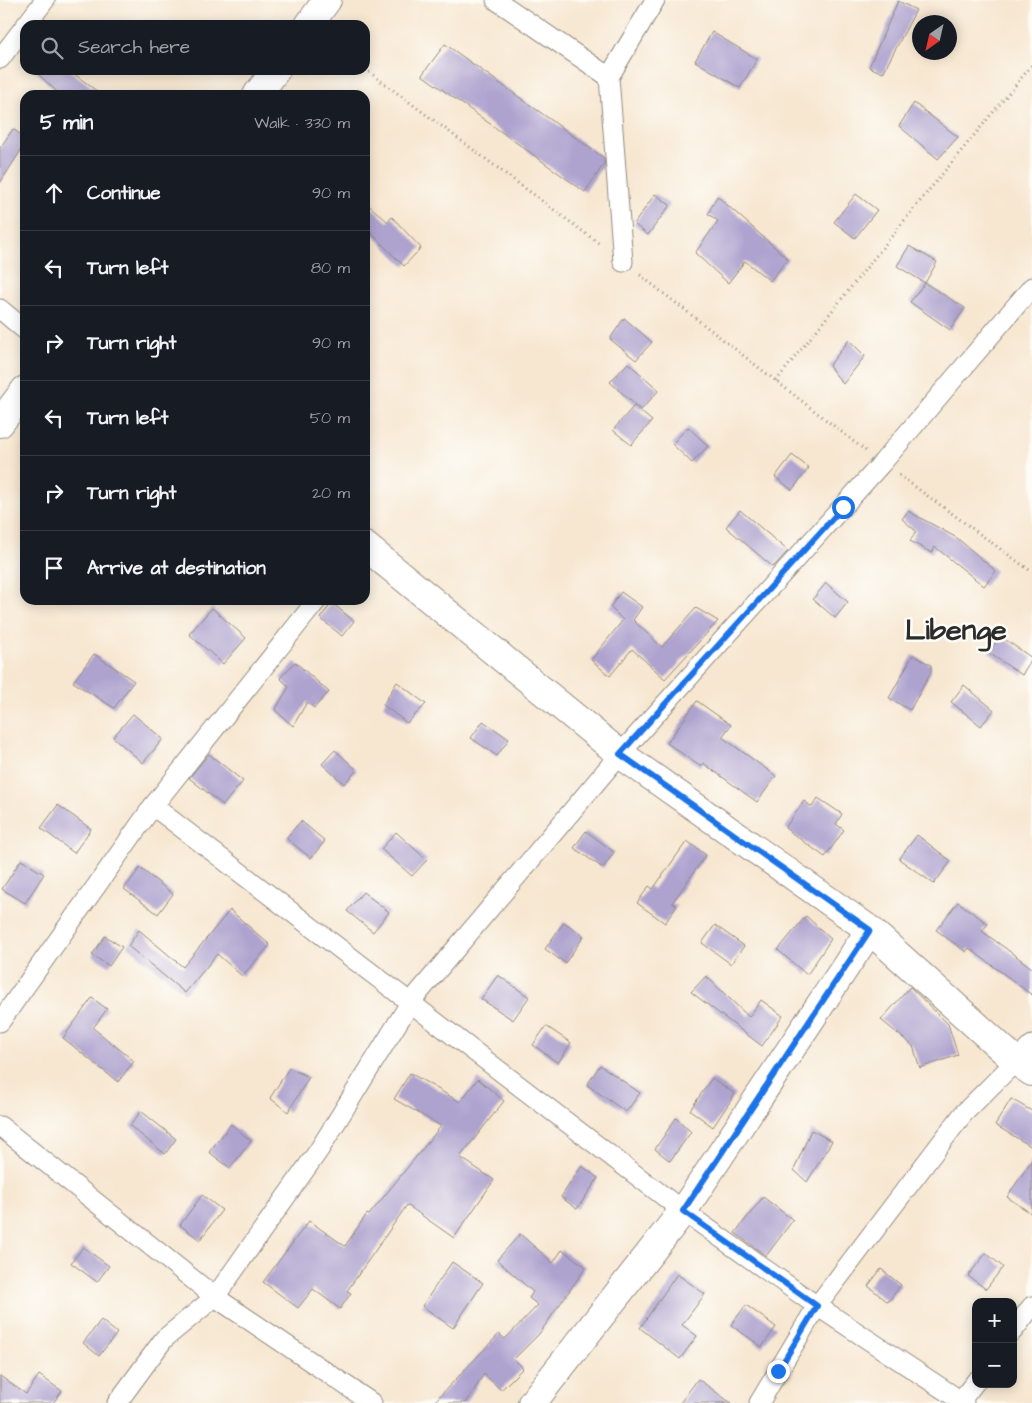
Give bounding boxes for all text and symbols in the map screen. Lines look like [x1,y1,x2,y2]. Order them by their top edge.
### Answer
north arrow [912,15,957,60]
search box [20,20,370,75]
icon: search [38,34,66,62]
text: Search here [78,34,190,61]
text: 5 min [40,108,93,137]
text: Walk · 330 m [254,112,350,134]
icon: ahead [40,179,68,207]
text: Continue [87,180,161,207]
text: 90 m [312,182,350,204]
icon: left [40,254,68,282]
text: Turn left [87,255,168,282]
text: 80 m [311,257,350,279]
icon: right [40,329,68,357]
text: Turn right [87,330,176,357]
text: 90 m [312,332,350,354]
icon: left [40,404,68,432]
text: Turn left [87,405,168,432]
text: 50 m [310,407,350,429]
icon: right [40,479,68,507]
text: Turn right [87,480,176,507]
text: 20 m [312,482,350,504]
route start [832,496,855,519]
icon: arrive [40,554,68,582]
text: Arrive at destination [87,555,266,582]
district label: Libenge [905,610,1007,652]
map controls [972,1298,1017,1388]
button: + [972,1298,1017,1343]
button: − [972,1343,1017,1388]
route end [767,1360,790,1383]

